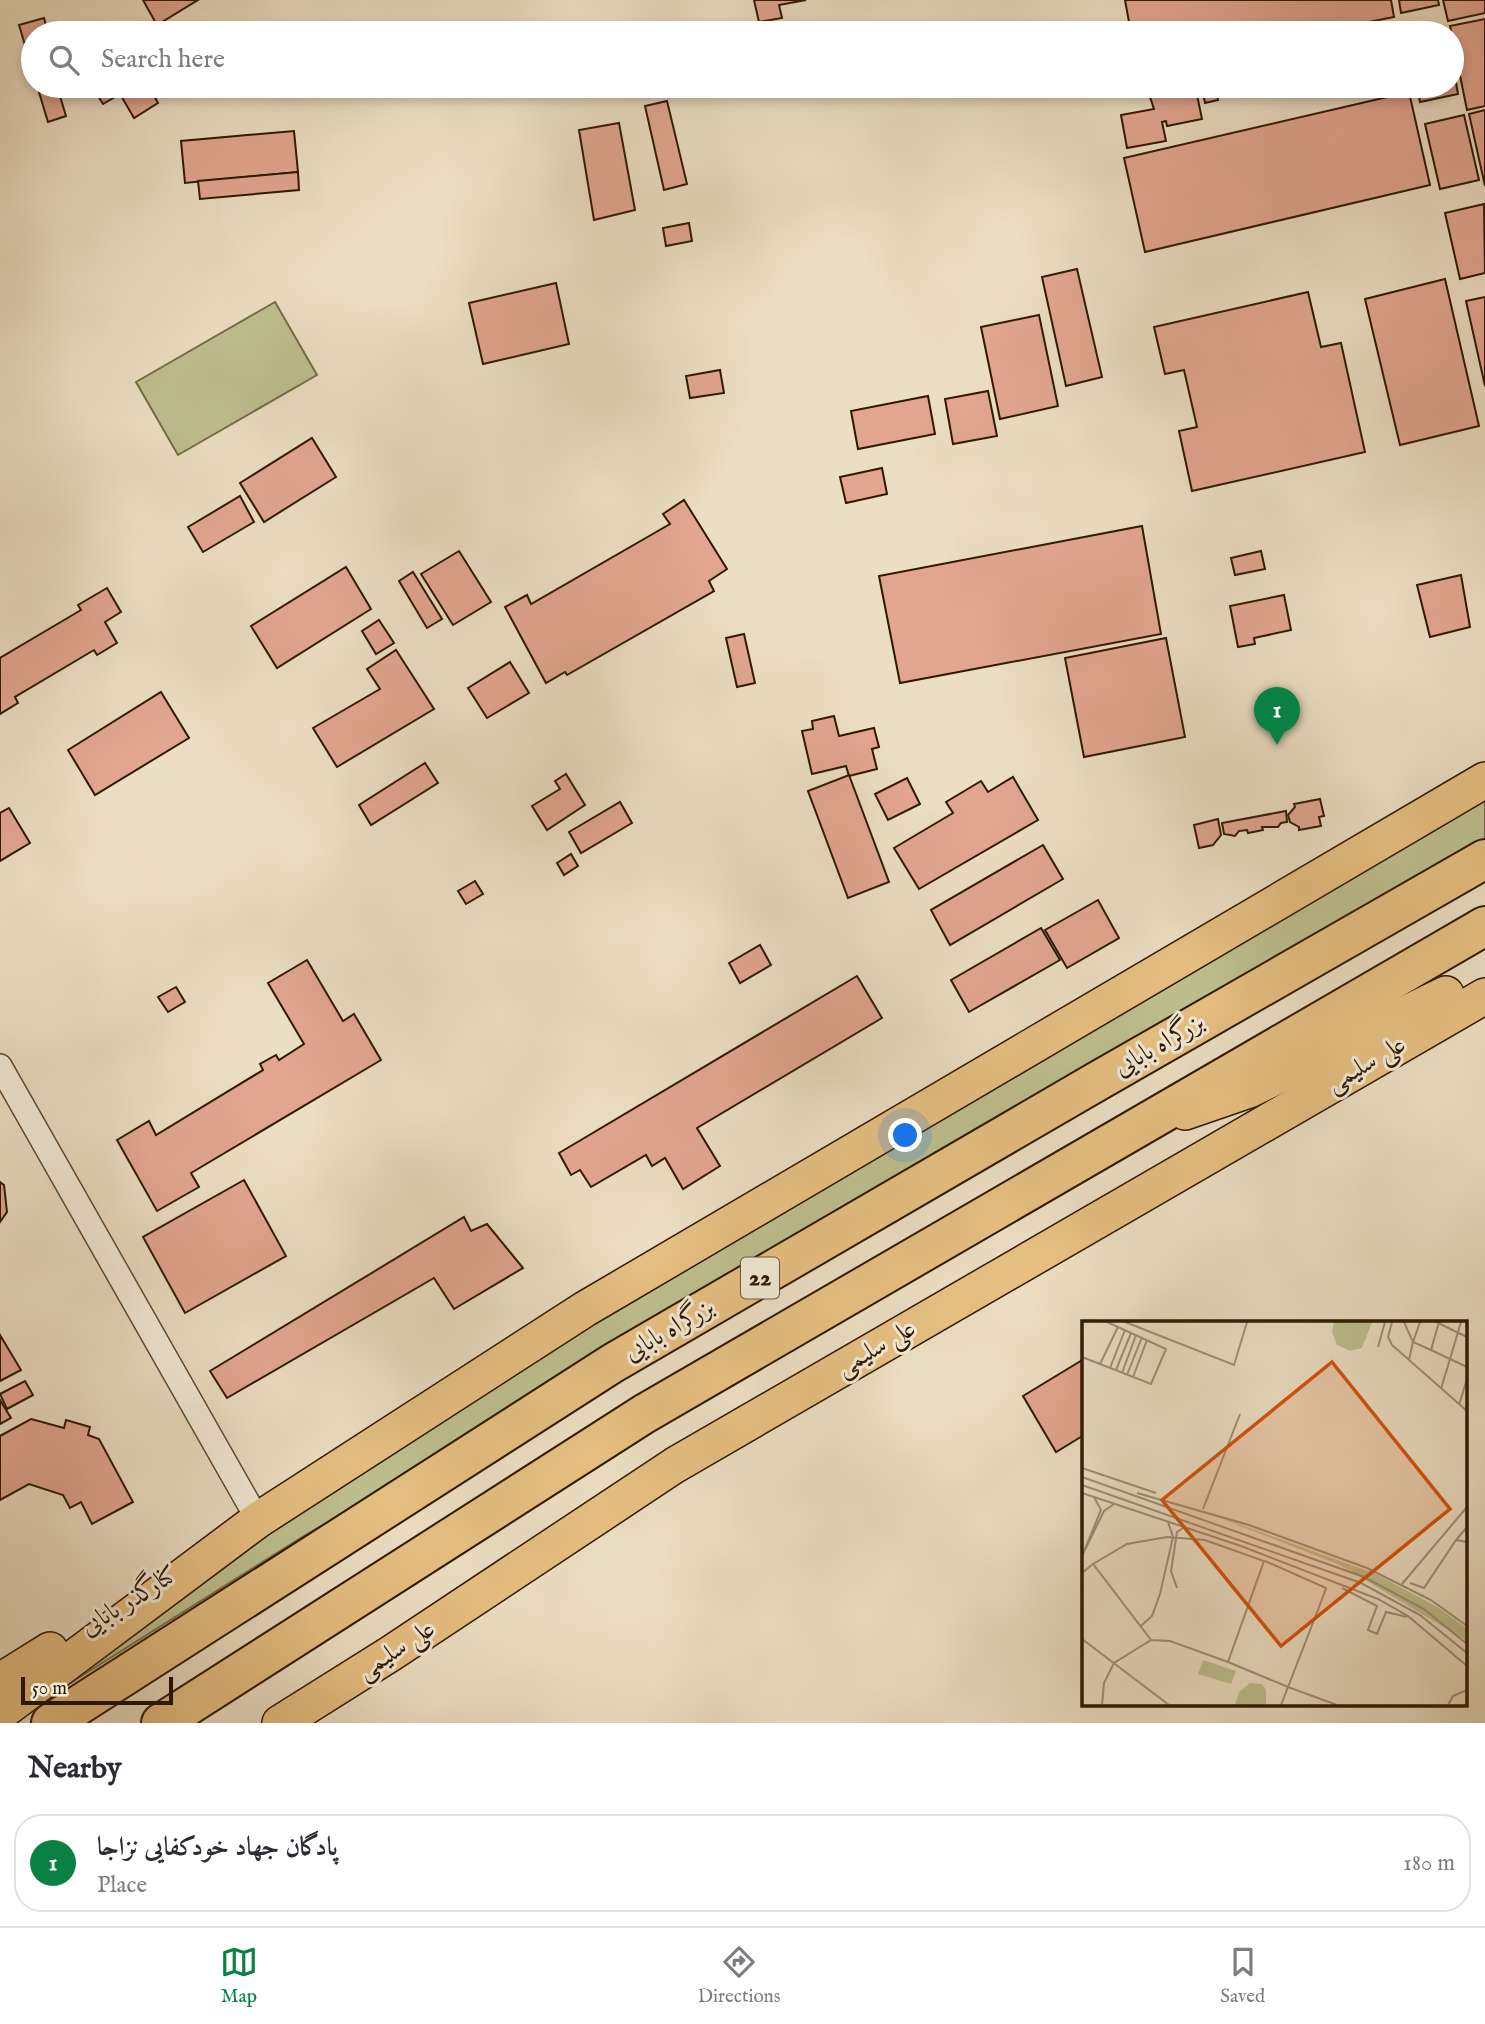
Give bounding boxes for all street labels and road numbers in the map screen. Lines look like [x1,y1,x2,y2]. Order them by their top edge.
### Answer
street label: بزرگراه بابایی [1107,1004,1210,1084]
street label: علی سلیمی [1320,1028,1412,1101]
road number: 22 [741,1258,779,1298]
street label: بزرگراه بابایی [617,1289,720,1369]
street label: علی سلیمی [830,1312,922,1385]
street label: کنارگذر بابایی [73,1556,184,1644]
street label: علی سلیمی [351,1613,442,1688]

